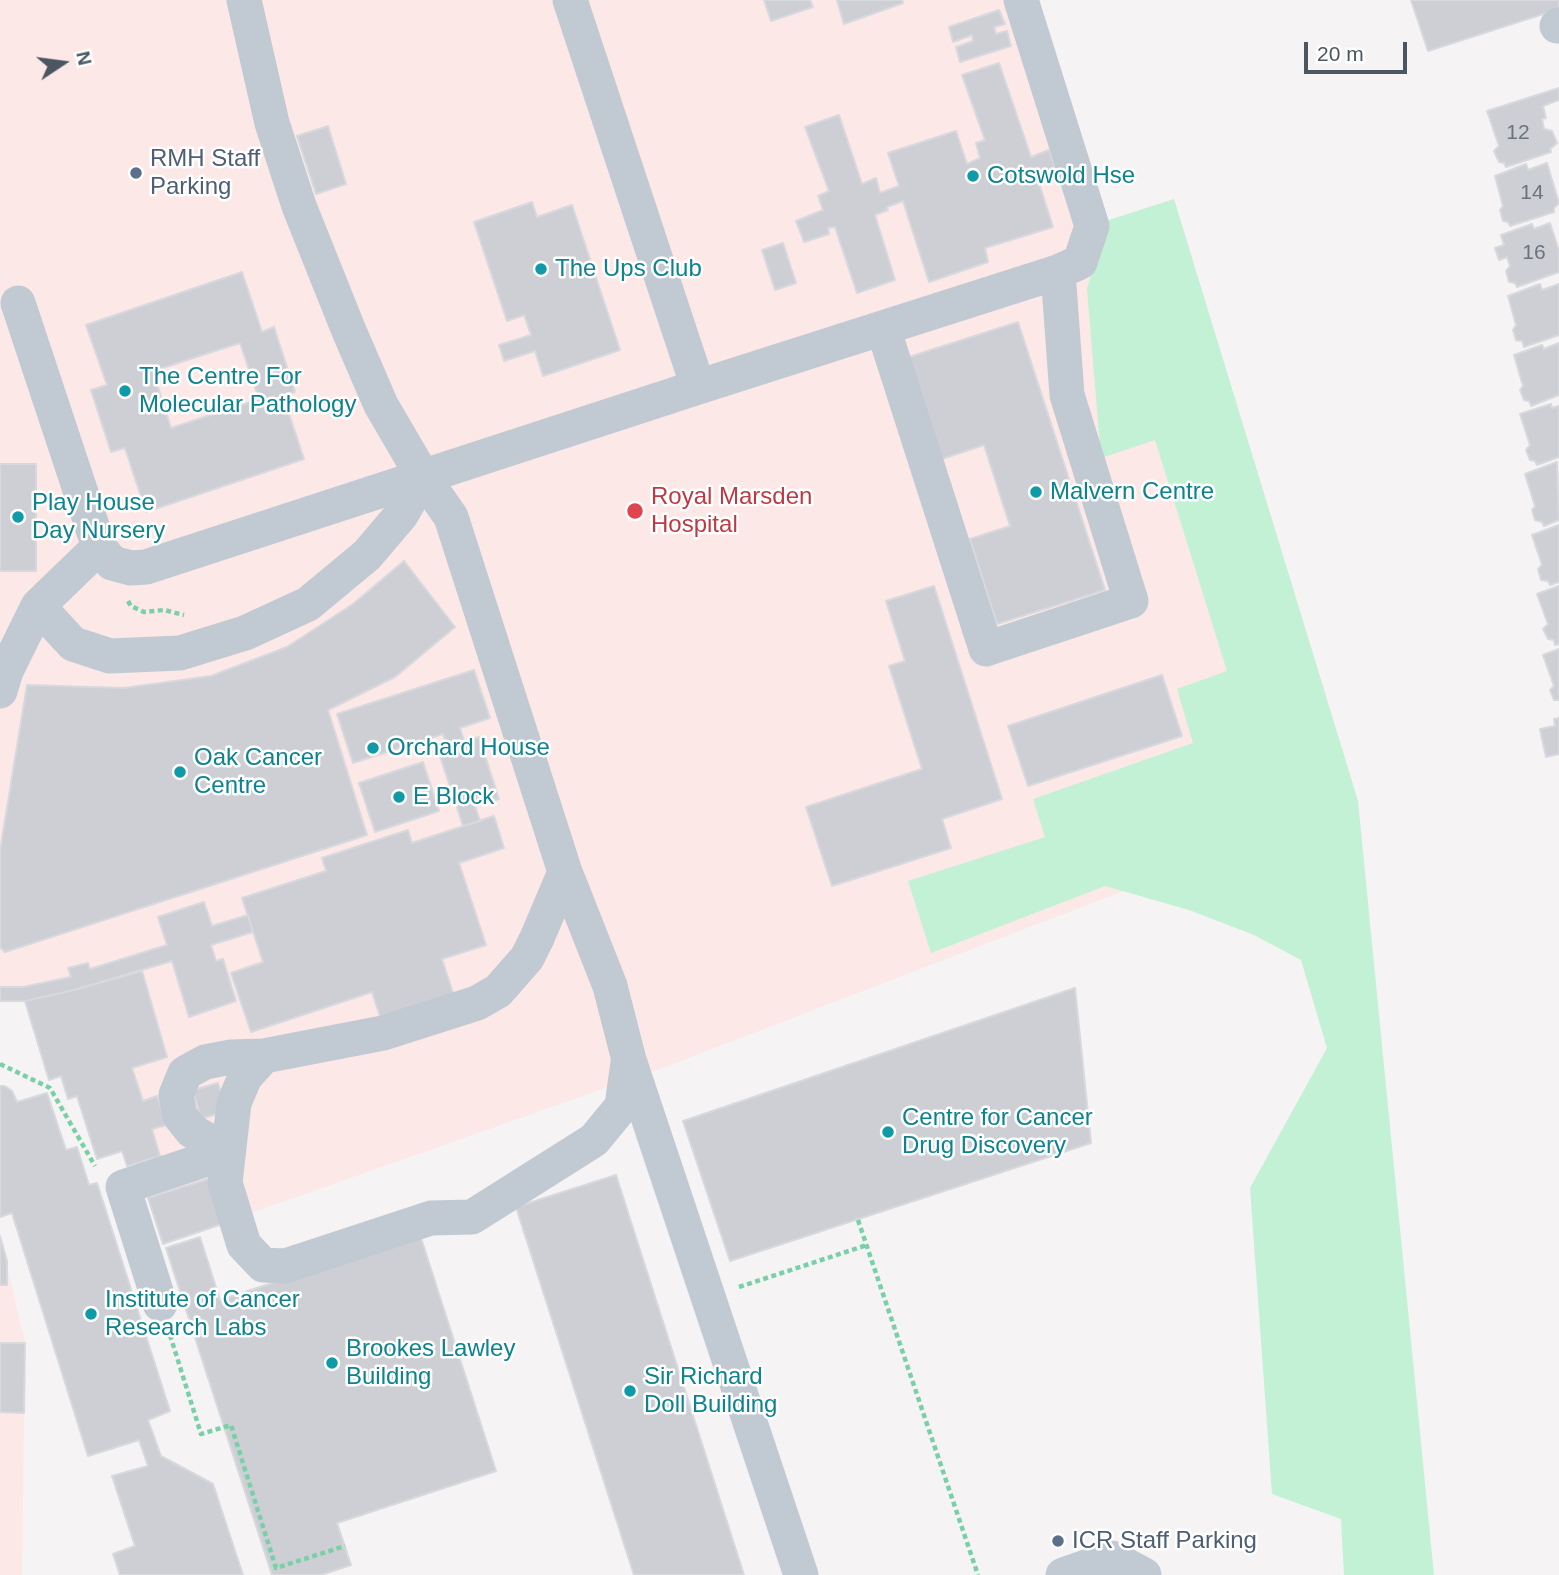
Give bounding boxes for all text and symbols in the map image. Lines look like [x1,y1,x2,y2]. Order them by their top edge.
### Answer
north arrow [28,28,98,98]
scale bar [1307,28,1410,72]
text: 20 m [1317,42,1364,65]
text: N [72,49,96,67]
house number: 12 [1506,120,1530,146]
place label: RMH Staff Parking [150,145,260,201]
place label: Cotswold Hse [987,162,1135,190]
marker: RMH Staff Parking [128,165,144,181]
marker: Cotswold Hse [965,168,981,184]
house number: 14 [1520,180,1544,206]
house number: 16 [1522,240,1546,266]
place label: The Ups Club [555,255,702,283]
marker: The Ups Club [533,261,549,277]
place label: The Centre For Molecular Pathology [139,363,356,419]
marker: The Centre For Molecular Pathology [117,383,133,399]
place label: Malvern Centre [1050,478,1214,506]
place label: Royal Marsden Hospital [651,483,812,539]
marker: Malvern Centre [1028,484,1044,500]
place label: Play House Day Nursery [32,489,165,545]
marker: Royal Marsden Hospital [625,501,645,521]
marker: Play House Day Nursery [10,509,26,525]
place label: Orchard House [387,734,550,762]
marker: Orchard House [365,740,381,756]
place label: Oak Cancer Centre [194,744,322,800]
marker: Oak Cancer Centre [172,764,188,780]
place label: E Block [413,783,494,811]
marker: E Block [391,789,407,805]
place label: Centre for Cancer Drug Discovery [902,1104,1093,1160]
marker: Centre for Cancer Drug Discovery [880,1124,896,1140]
place label: Institute of Cancer Research Labs [105,1286,300,1342]
marker: Institute of Cancer Research Labs [83,1306,99,1322]
place label: Brookes Lawley Building [346,1335,515,1391]
marker: Brookes Lawley Building [324,1355,340,1371]
place label: Sir Richard Doll Building [644,1363,777,1419]
marker: Sir Richard Doll Building [622,1383,638,1399]
place label: ICR Staff Parking [1072,1527,1257,1555]
marker: ICR Staff Parking [1050,1533,1066,1549]

